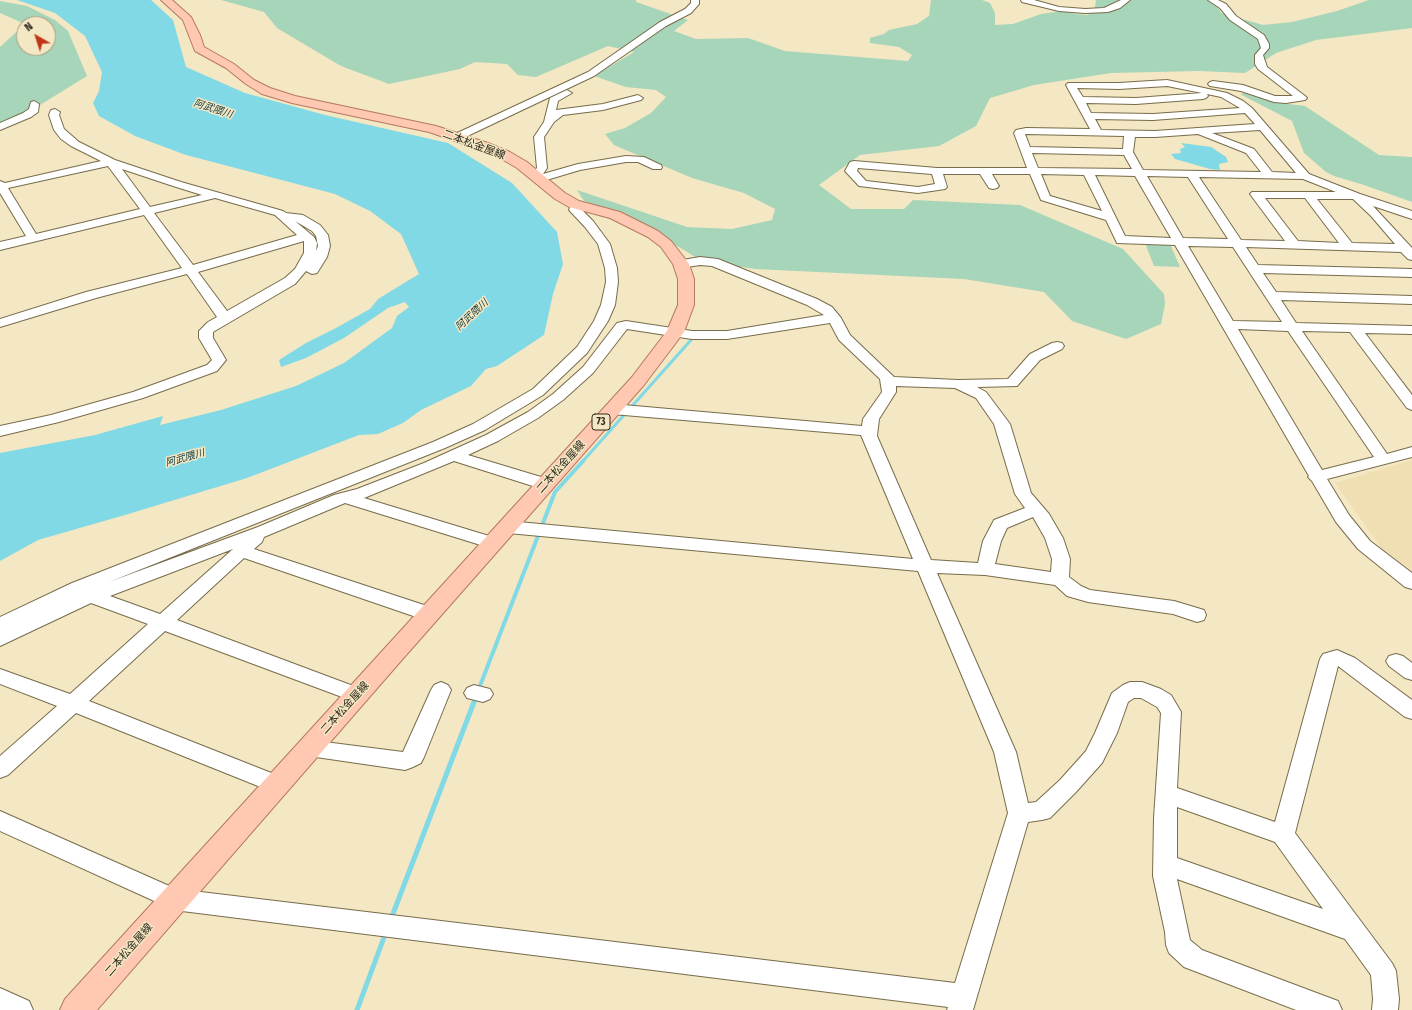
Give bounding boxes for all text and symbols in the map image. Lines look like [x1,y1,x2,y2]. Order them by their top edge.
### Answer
north arrow [16,16,56,56]
text: N [22,20,35,34]
water label: 阿武隈川 [192,97,234,121]
street label: 二本松金屋線 [441,128,507,162]
water label: 阿武隈川 [453,297,491,333]
road number: 73 [592,414,610,430]
street label: 二本松金屋線 [534,438,588,496]
water label: 阿武隈川 [164,447,206,469]
street label: 二本松金屋線 [318,679,372,737]
street label: 二本松金屋線 [102,921,156,979]

